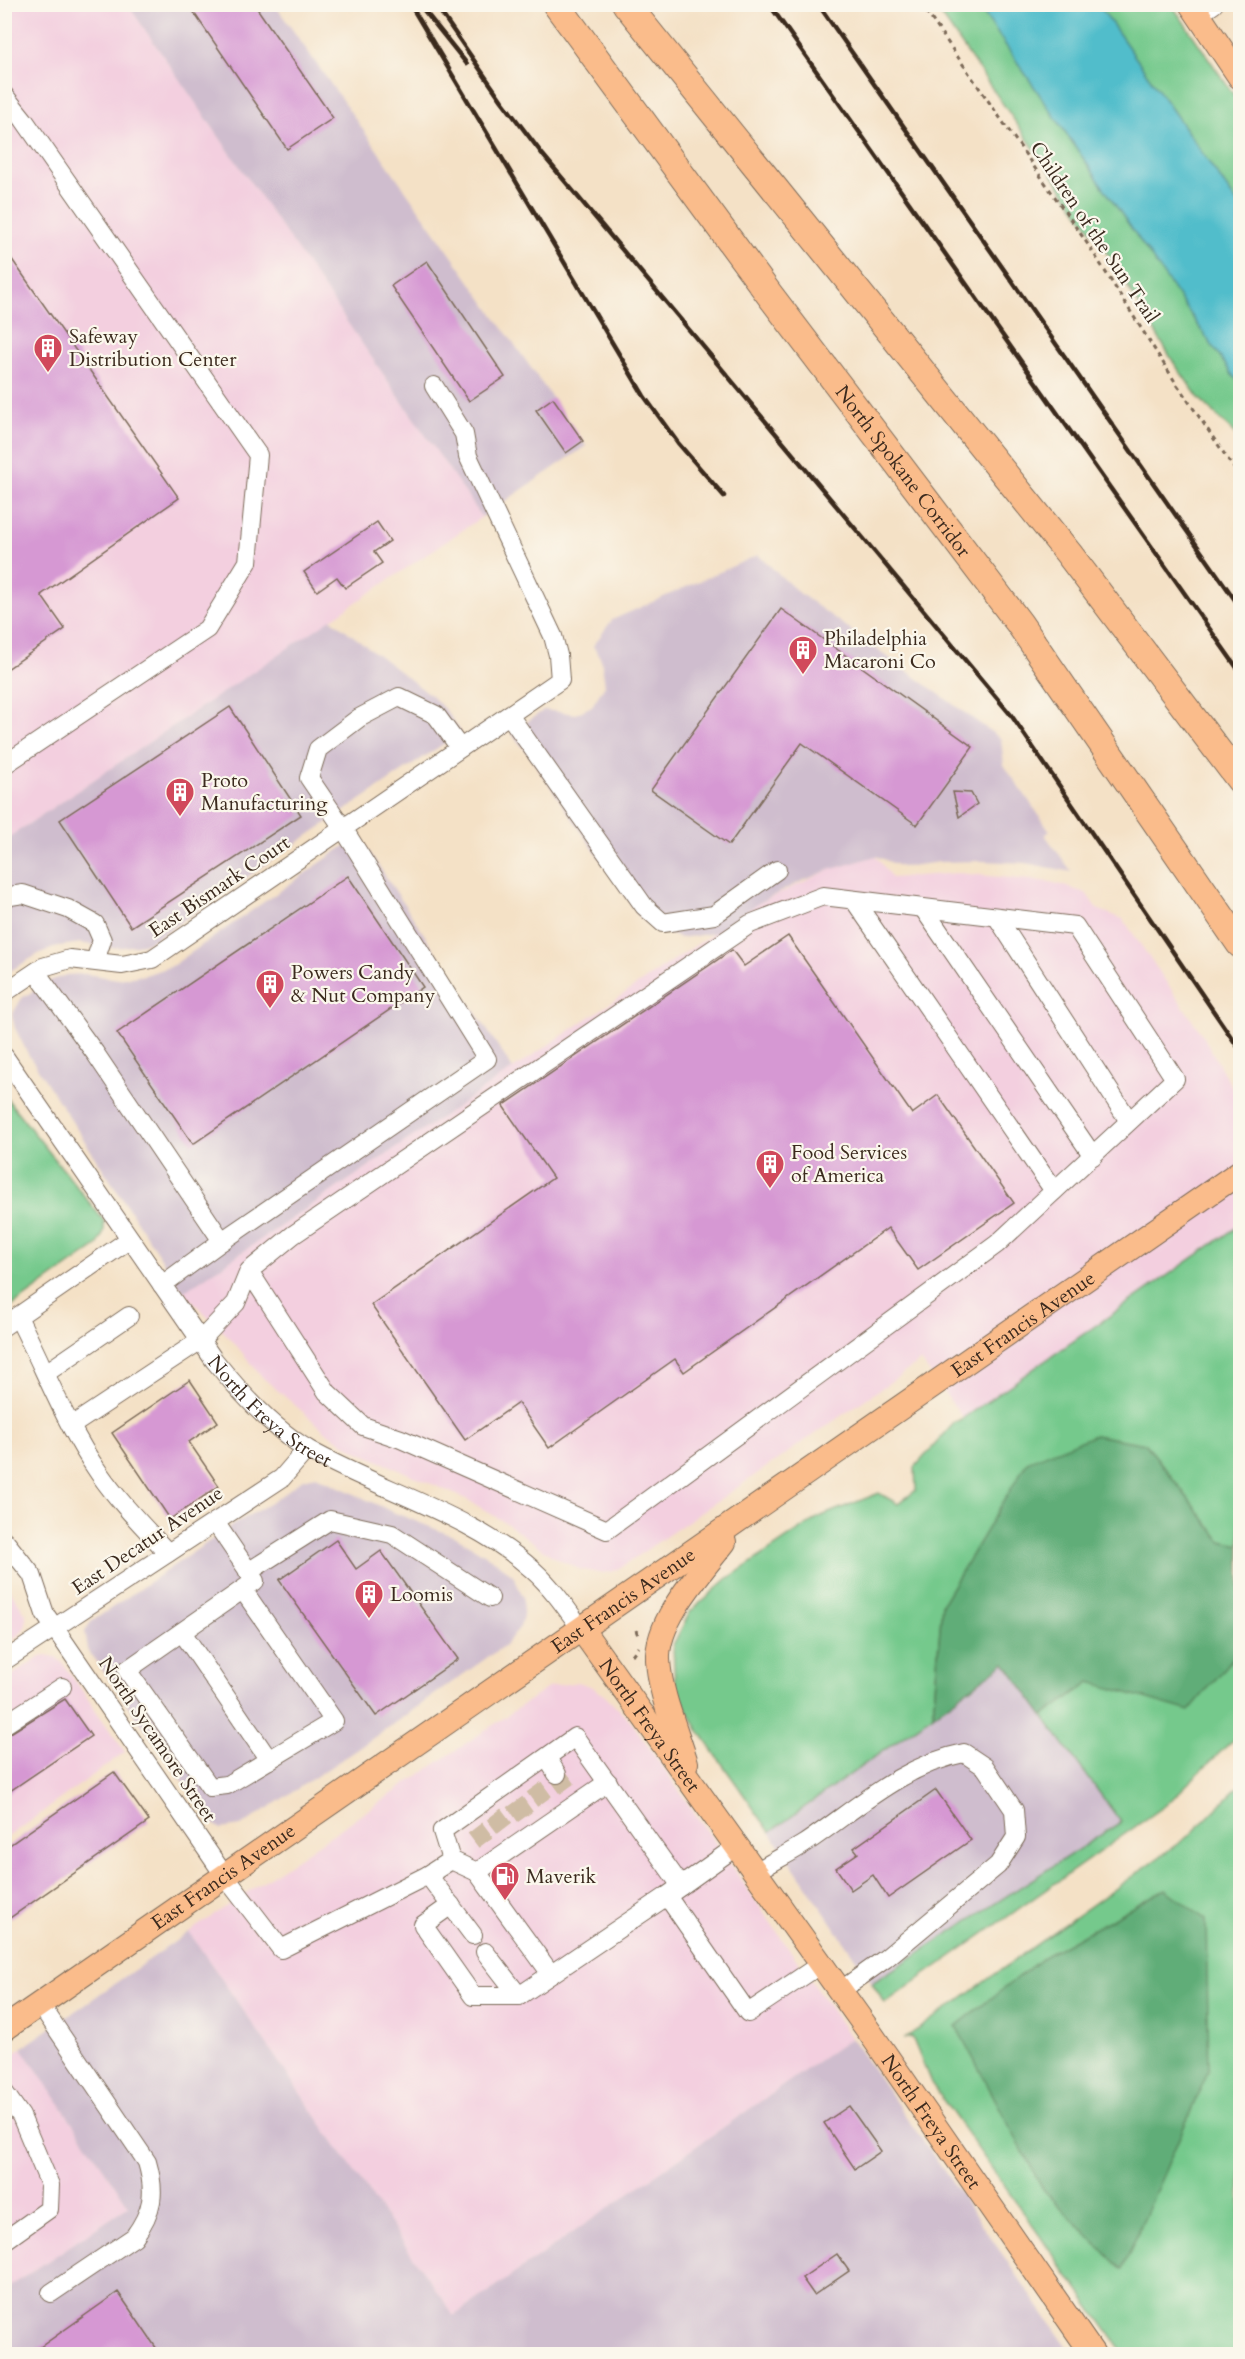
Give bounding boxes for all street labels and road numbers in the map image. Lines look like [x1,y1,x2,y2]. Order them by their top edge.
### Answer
street label: Children of the Sun Trail [1024,136,1166,328]
street label: North Spokane Corridor [829,380,978,563]
street label: East Bismark Court [143,829,296,944]
street label: East Francis Avenue [946,1265,1100,1384]
street label: North Freya Street [201,1350,337,1474]
street label: East Decatur Avenue [66,1480,228,1601]
street label: East Francis Avenue [546,1541,701,1660]
street label: North Sycamore Street [92,1651,223,1828]
street label: North Freya Street [593,1653,707,1798]
street label: East Francis Avenue [146,1817,301,1936]
street label: North Freya Street [875,2049,988,2195]

